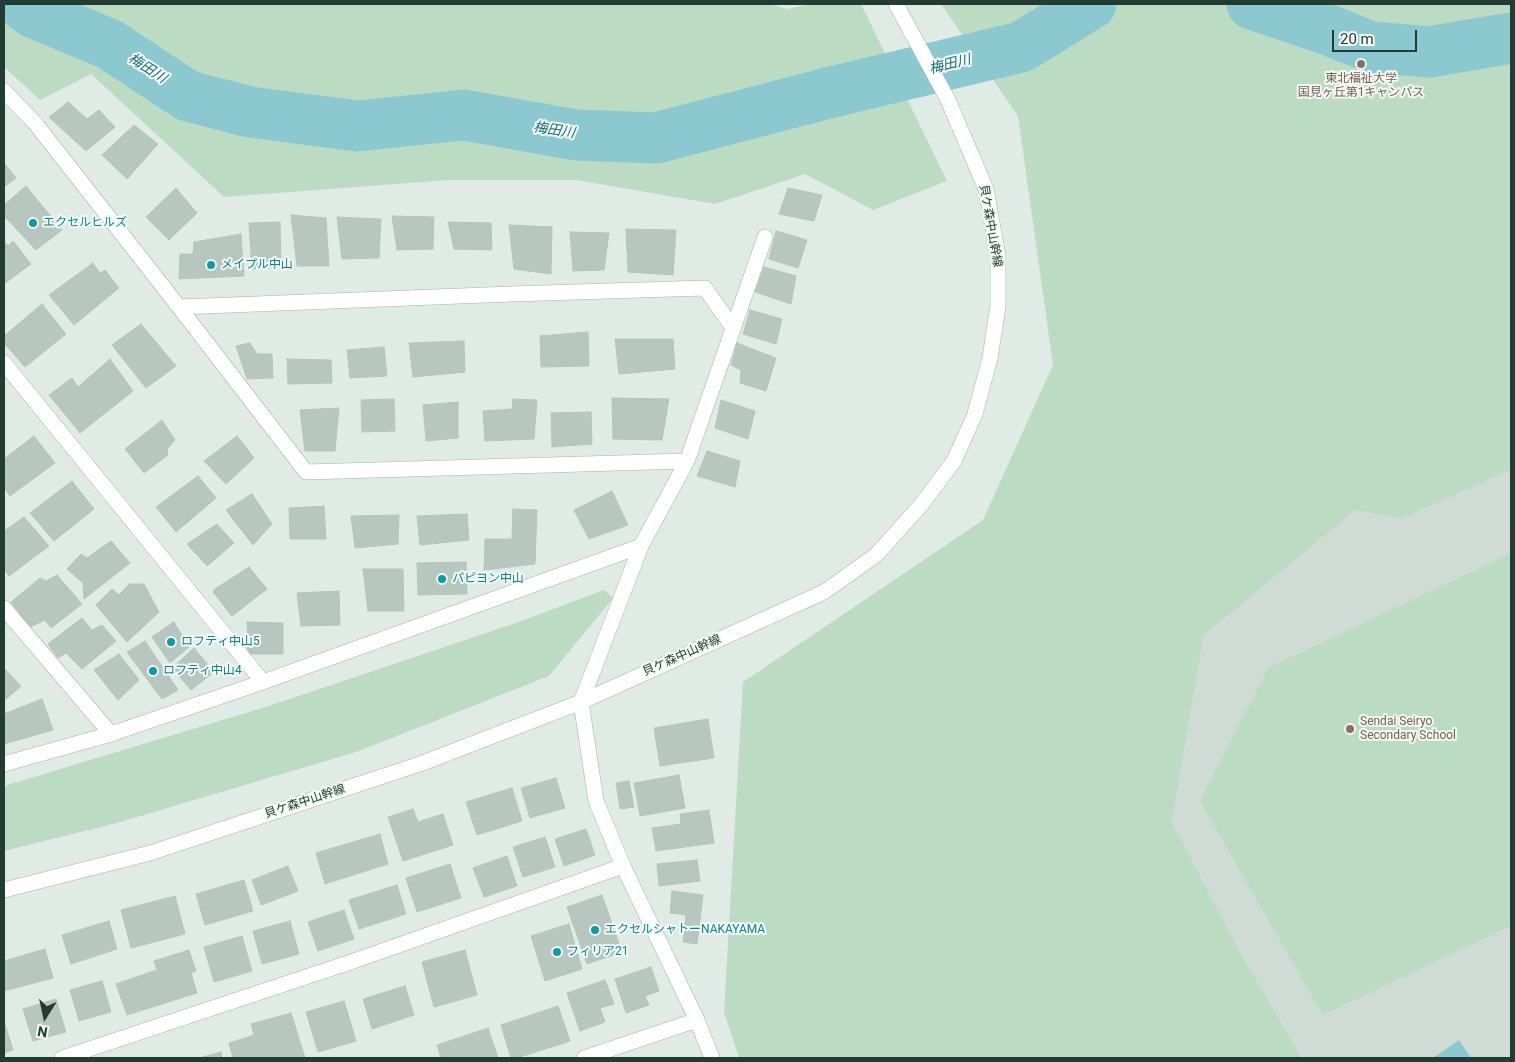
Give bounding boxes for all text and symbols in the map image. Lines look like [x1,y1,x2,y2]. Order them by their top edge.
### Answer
scale bar [1335,20,1420,52]
text: 20 m [1340,30,1374,48]
water label: 梅田川 [125,51,169,87]
water label: 梅田川 [928,52,972,78]
marker: 東北福祉大学 国見ヶ丘第1キャンパス [1355,58,1367,70]
place label: 東北福祉大学 国見ヶ丘第1キャンパス [1298,72,1424,100]
water label: 梅田川 [532,119,576,143]
street label: 貝ケ森中山幹線 [976,183,1004,269]
place label: エクセルヒルズ [43,216,127,230]
marker: エクセルヒルズ [27,217,39,229]
place label: メイプル中山 [221,258,293,272]
marker: メイプル中山 [205,259,217,271]
place label: パピヨン中山 [452,572,524,586]
marker: パピヨン中山 [436,573,448,585]
street label: 貝ケ森中山幹線 [641,632,723,680]
place label: ロフティ中山5 [181,635,260,649]
marker: ロフティ中山5 [165,636,177,648]
place label: ロフティ中山4 [163,664,242,678]
marker: ロフティ中山4 [147,665,159,677]
place label: Sendai Seiryo Secondary School [1360,715,1456,743]
marker: Sendai Seiryo Secondary School [1344,723,1356,735]
street label: 貝ケ森中山幹線 [263,782,347,822]
place label: エクセルシャトーNAKAYAMA [605,923,765,937]
marker: エクセルシャトーNAKAYAMA [589,924,601,936]
place label: フィリア21 [567,945,628,959]
marker: フィリア21 [551,946,563,958]
north arrow [20,992,70,1042]
text: N [36,1023,49,1041]

